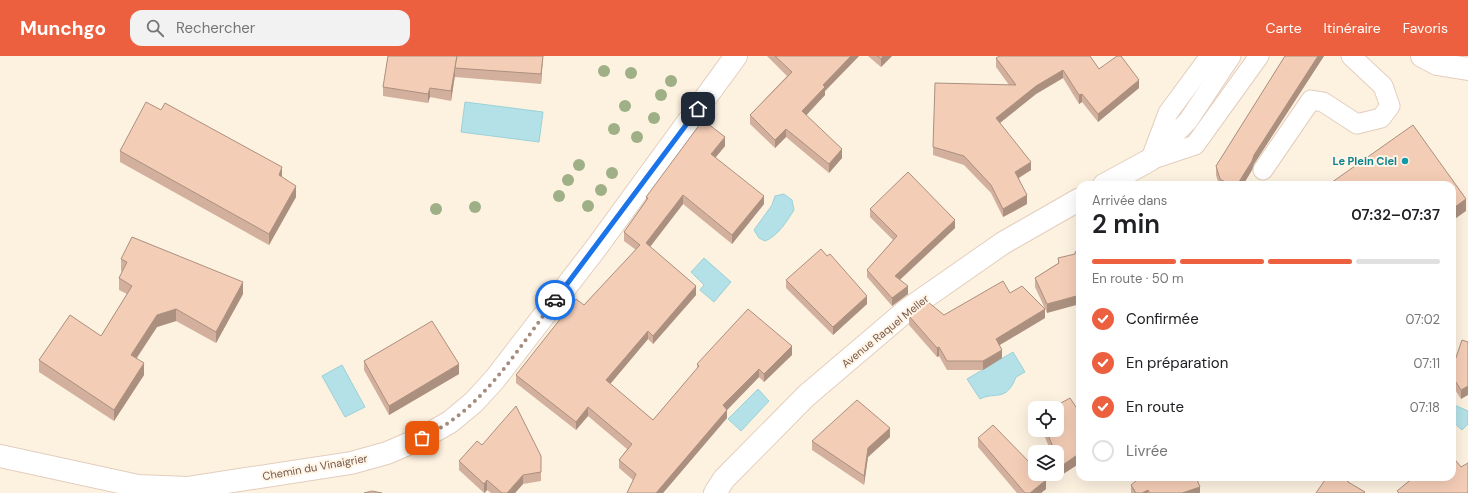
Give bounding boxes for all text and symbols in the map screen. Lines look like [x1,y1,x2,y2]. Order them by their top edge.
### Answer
search box [130,10,410,46]
text: Munchgo [20,16,106,41]
icon: search [144,17,166,39]
text: Rechercher [176,18,255,38]
text: Carte [1266,19,1302,37]
text: Itinéraire [1324,19,1381,37]
text: Favoris [1403,19,1448,37]
pin [681,92,715,126]
icon: home [687,98,709,120]
place label: Le Plein Ciel [1333,154,1397,168]
marker: Le Plein Ciel [1400,156,1410,166]
text: Arrivée dans [1092,192,1167,209]
text: 07:32–07:37 [1351,205,1440,225]
text: 2 min [1092,207,1160,241]
text: En route · 50 m [1092,270,1184,287]
courier [535,280,575,320]
icon: car [544,289,566,311]
street label: Avenue Raquel Meller [839,292,931,370]
icon: check [1092,308,1114,330]
text: Confirmée [1126,309,1199,329]
text: 07:02 [1405,311,1440,328]
icon: check [1092,352,1114,374]
text: En préparation [1126,353,1228,373]
text: 07:11 [1414,355,1440,372]
icon: check [1092,396,1114,418]
text: En route [1126,397,1184,417]
text: 07:18 [1410,399,1440,416]
map controls [1028,401,1064,481]
button: locate [1028,401,1064,437]
pin [405,421,439,455]
icon: bag [411,427,433,449]
text: Livrée [1126,441,1168,461]
button: layers [1028,445,1064,481]
street label: Chemin du Vinaigrier [261,451,369,483]

